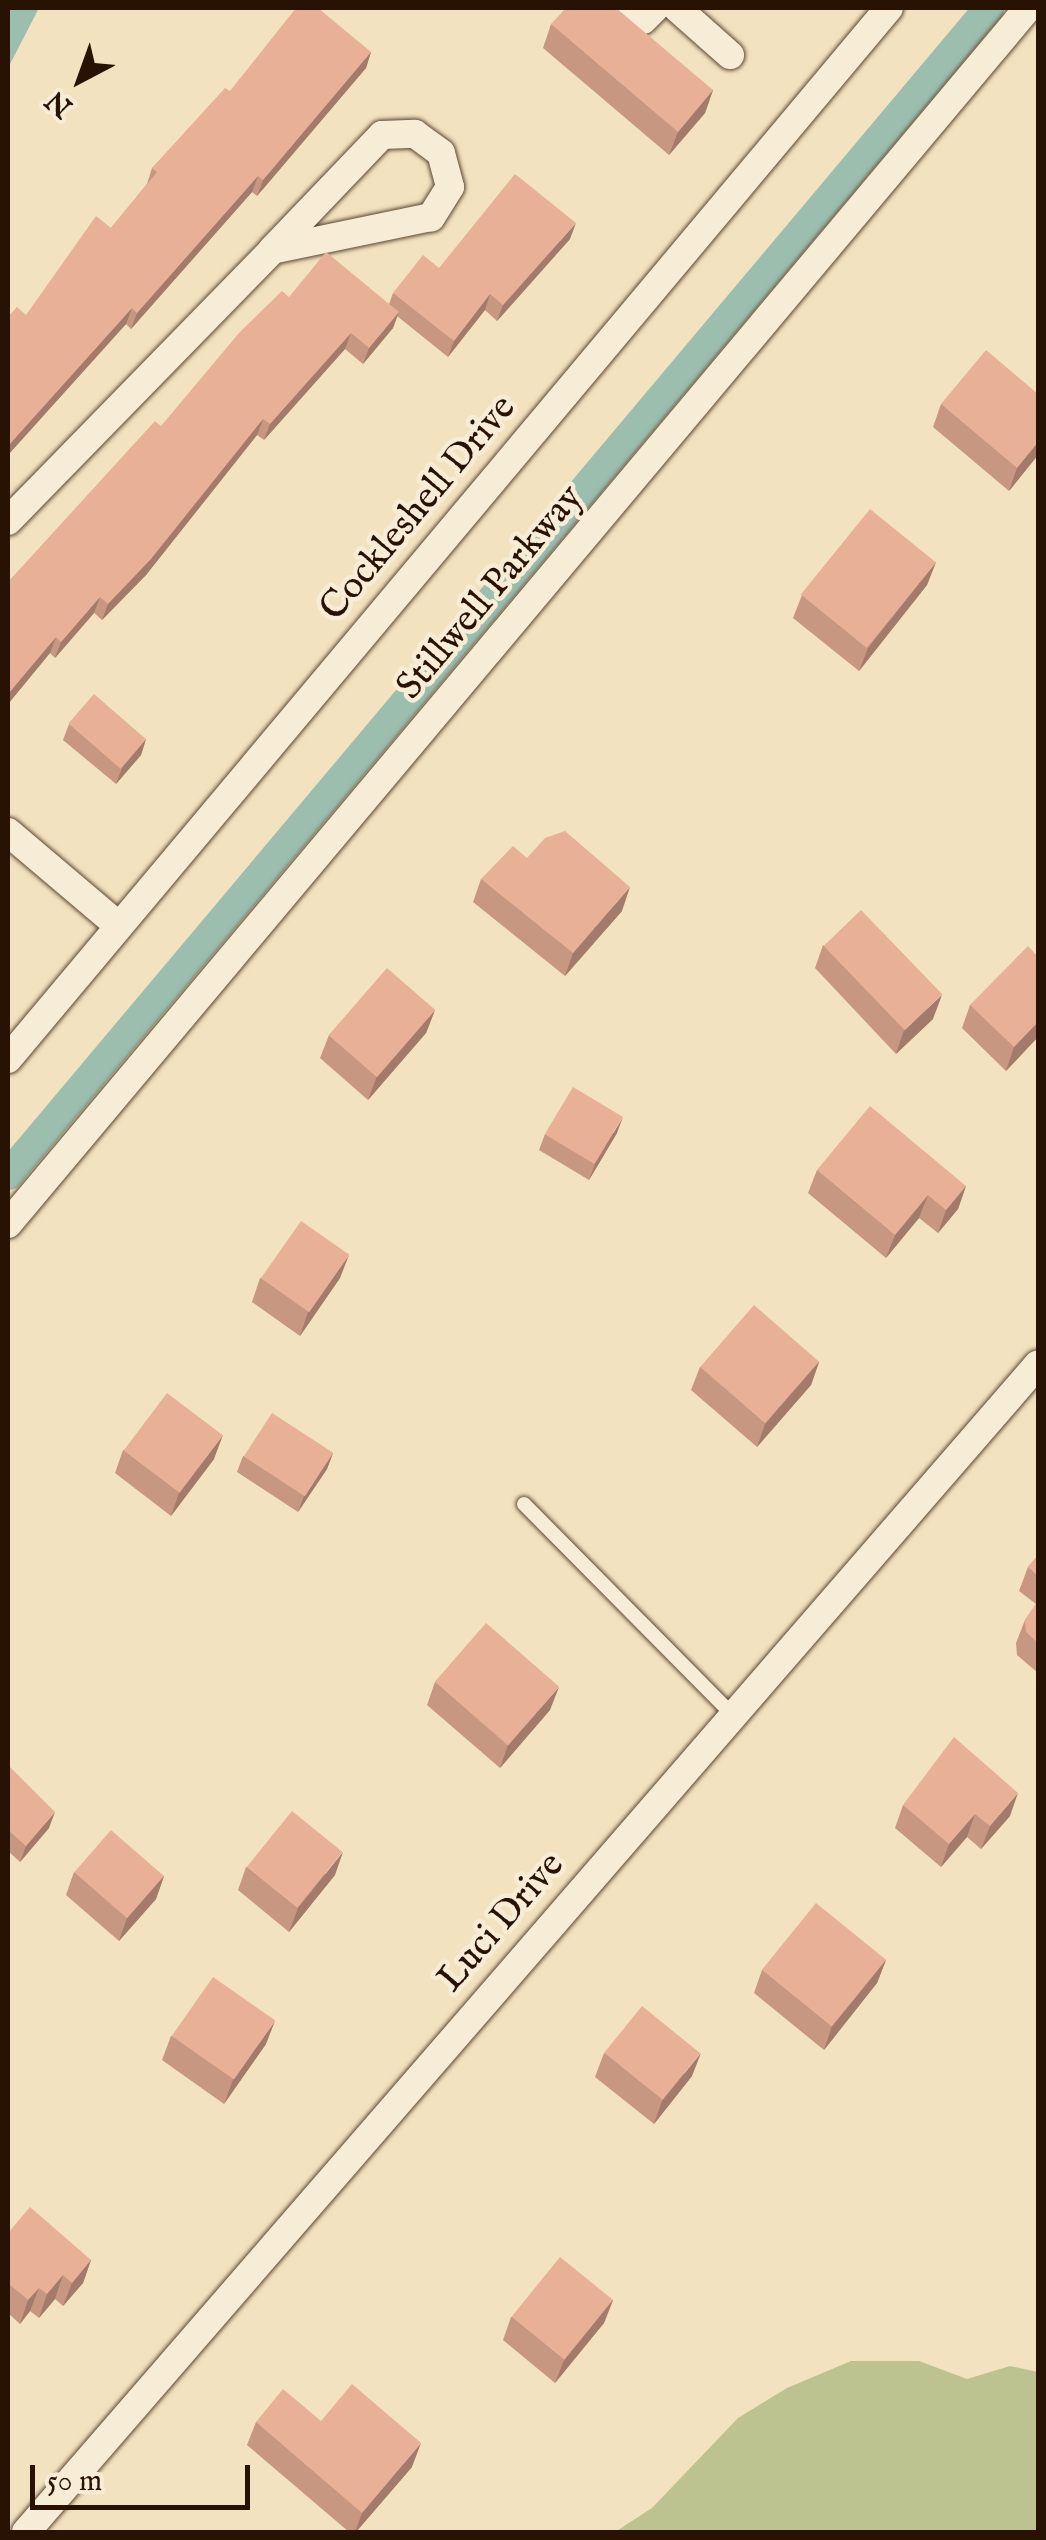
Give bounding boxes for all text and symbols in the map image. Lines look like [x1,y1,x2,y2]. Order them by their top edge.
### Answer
north arrow [30,30,130,130]
text: N [39,82,81,124]
street label: Cockleshell Drive [311,387,527,631]
street label: Stillwell Parkway [388,477,594,709]
street label: Luci Drive [429,1844,575,2002]
scale bar [35,2445,255,2507]
text: 50 m [47,2463,102,2501]

